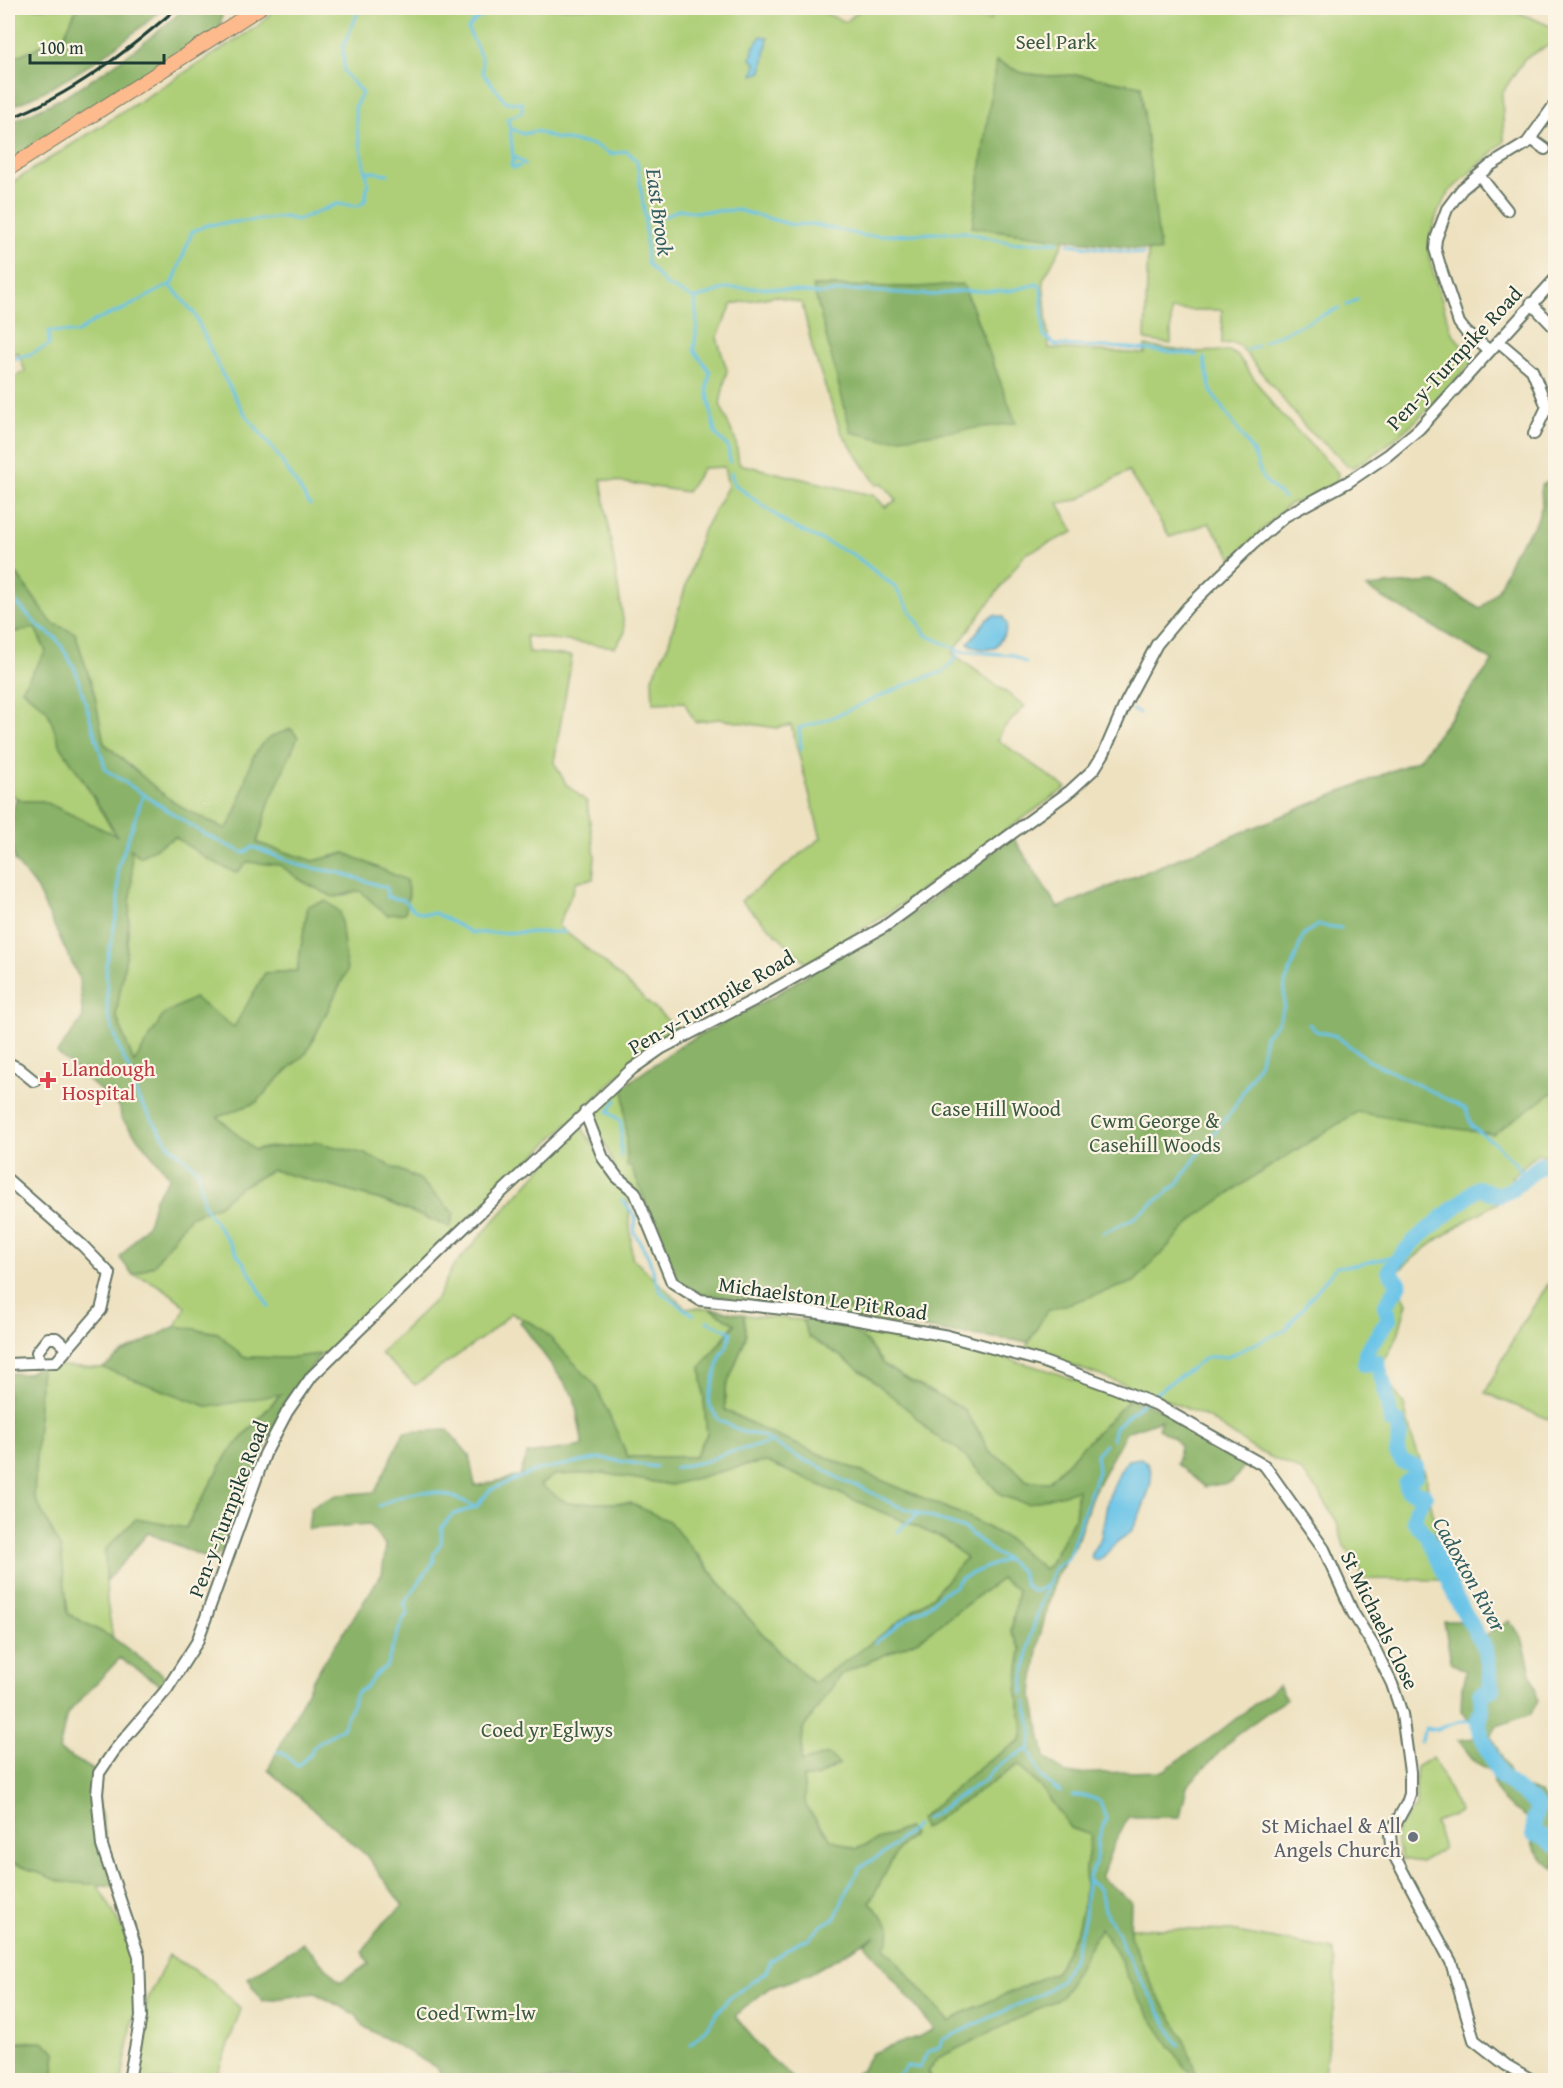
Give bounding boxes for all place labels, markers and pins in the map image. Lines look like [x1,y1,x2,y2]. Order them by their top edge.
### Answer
place label: Llandough Hospital [62,1053,156,1108]
marker: Llandough Hospital [39,1071,57,1089]
place label: St Michael & All Angels Church [1261,1810,1401,1865]
marker: St Michael & All Angels Church [1406,1830,1420,1844]

